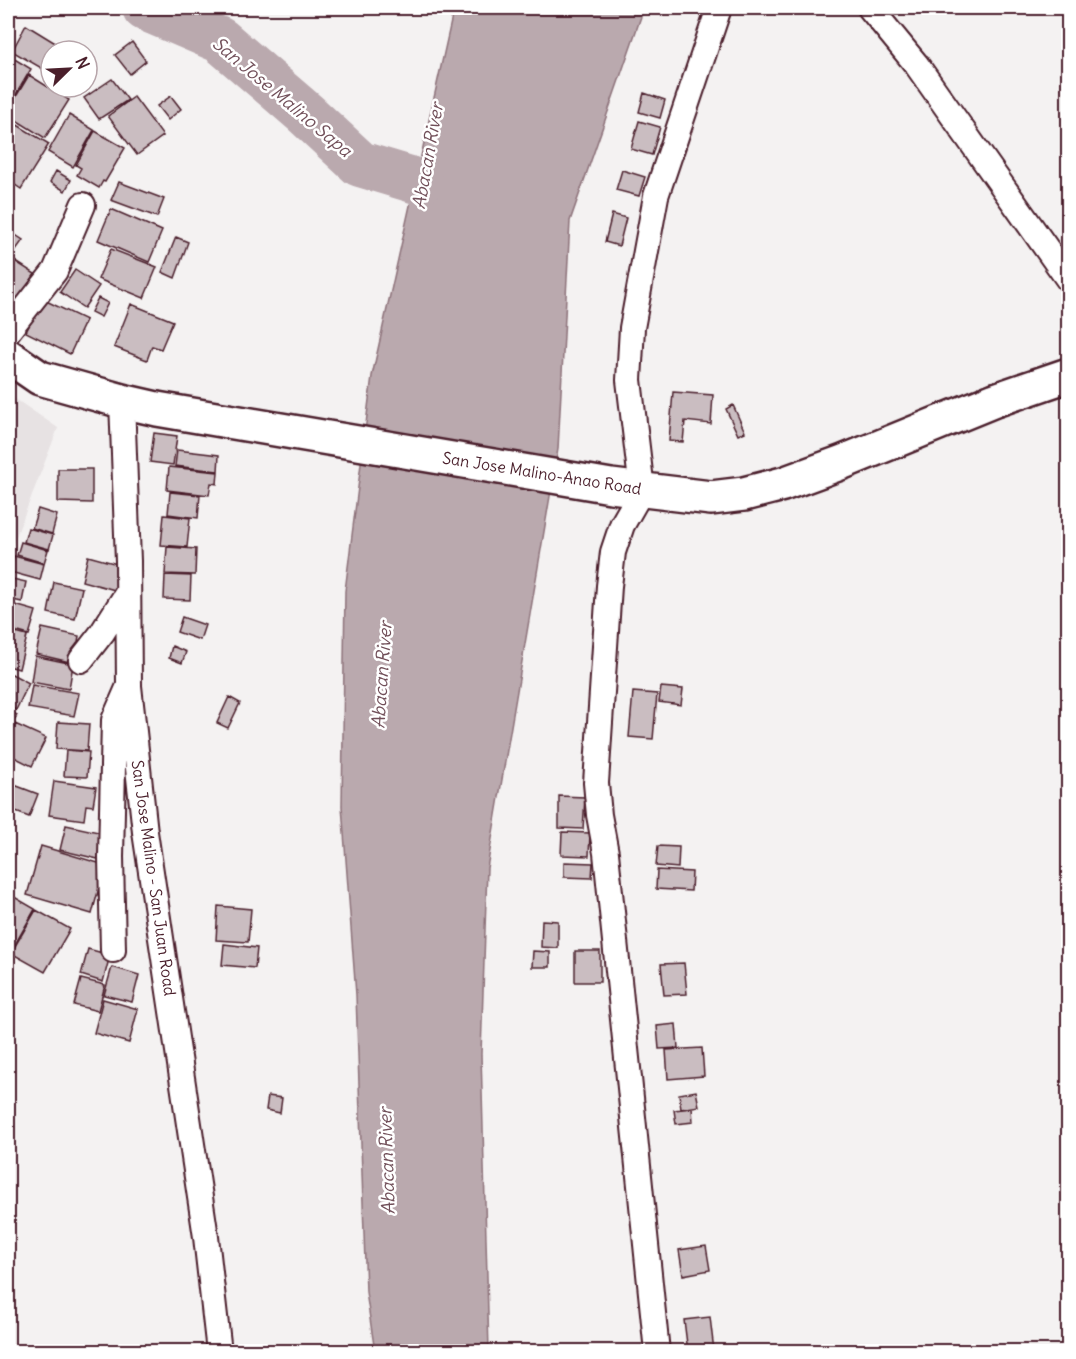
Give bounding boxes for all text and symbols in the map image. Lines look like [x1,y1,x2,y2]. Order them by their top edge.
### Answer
water label: San Jose Malino Sapa [208,32,358,163]
north arrow [39,39,99,99]
text: N [71,54,94,72]
water label: Abacan River [407,99,449,211]
street label: San Jose Malino-Anao Road [441,447,643,499]
water label: Abacan River [366,618,397,729]
street label: San Jose Malino - San Juan Road [128,759,180,997]
water label: Abacan River [373,1105,400,1215]

